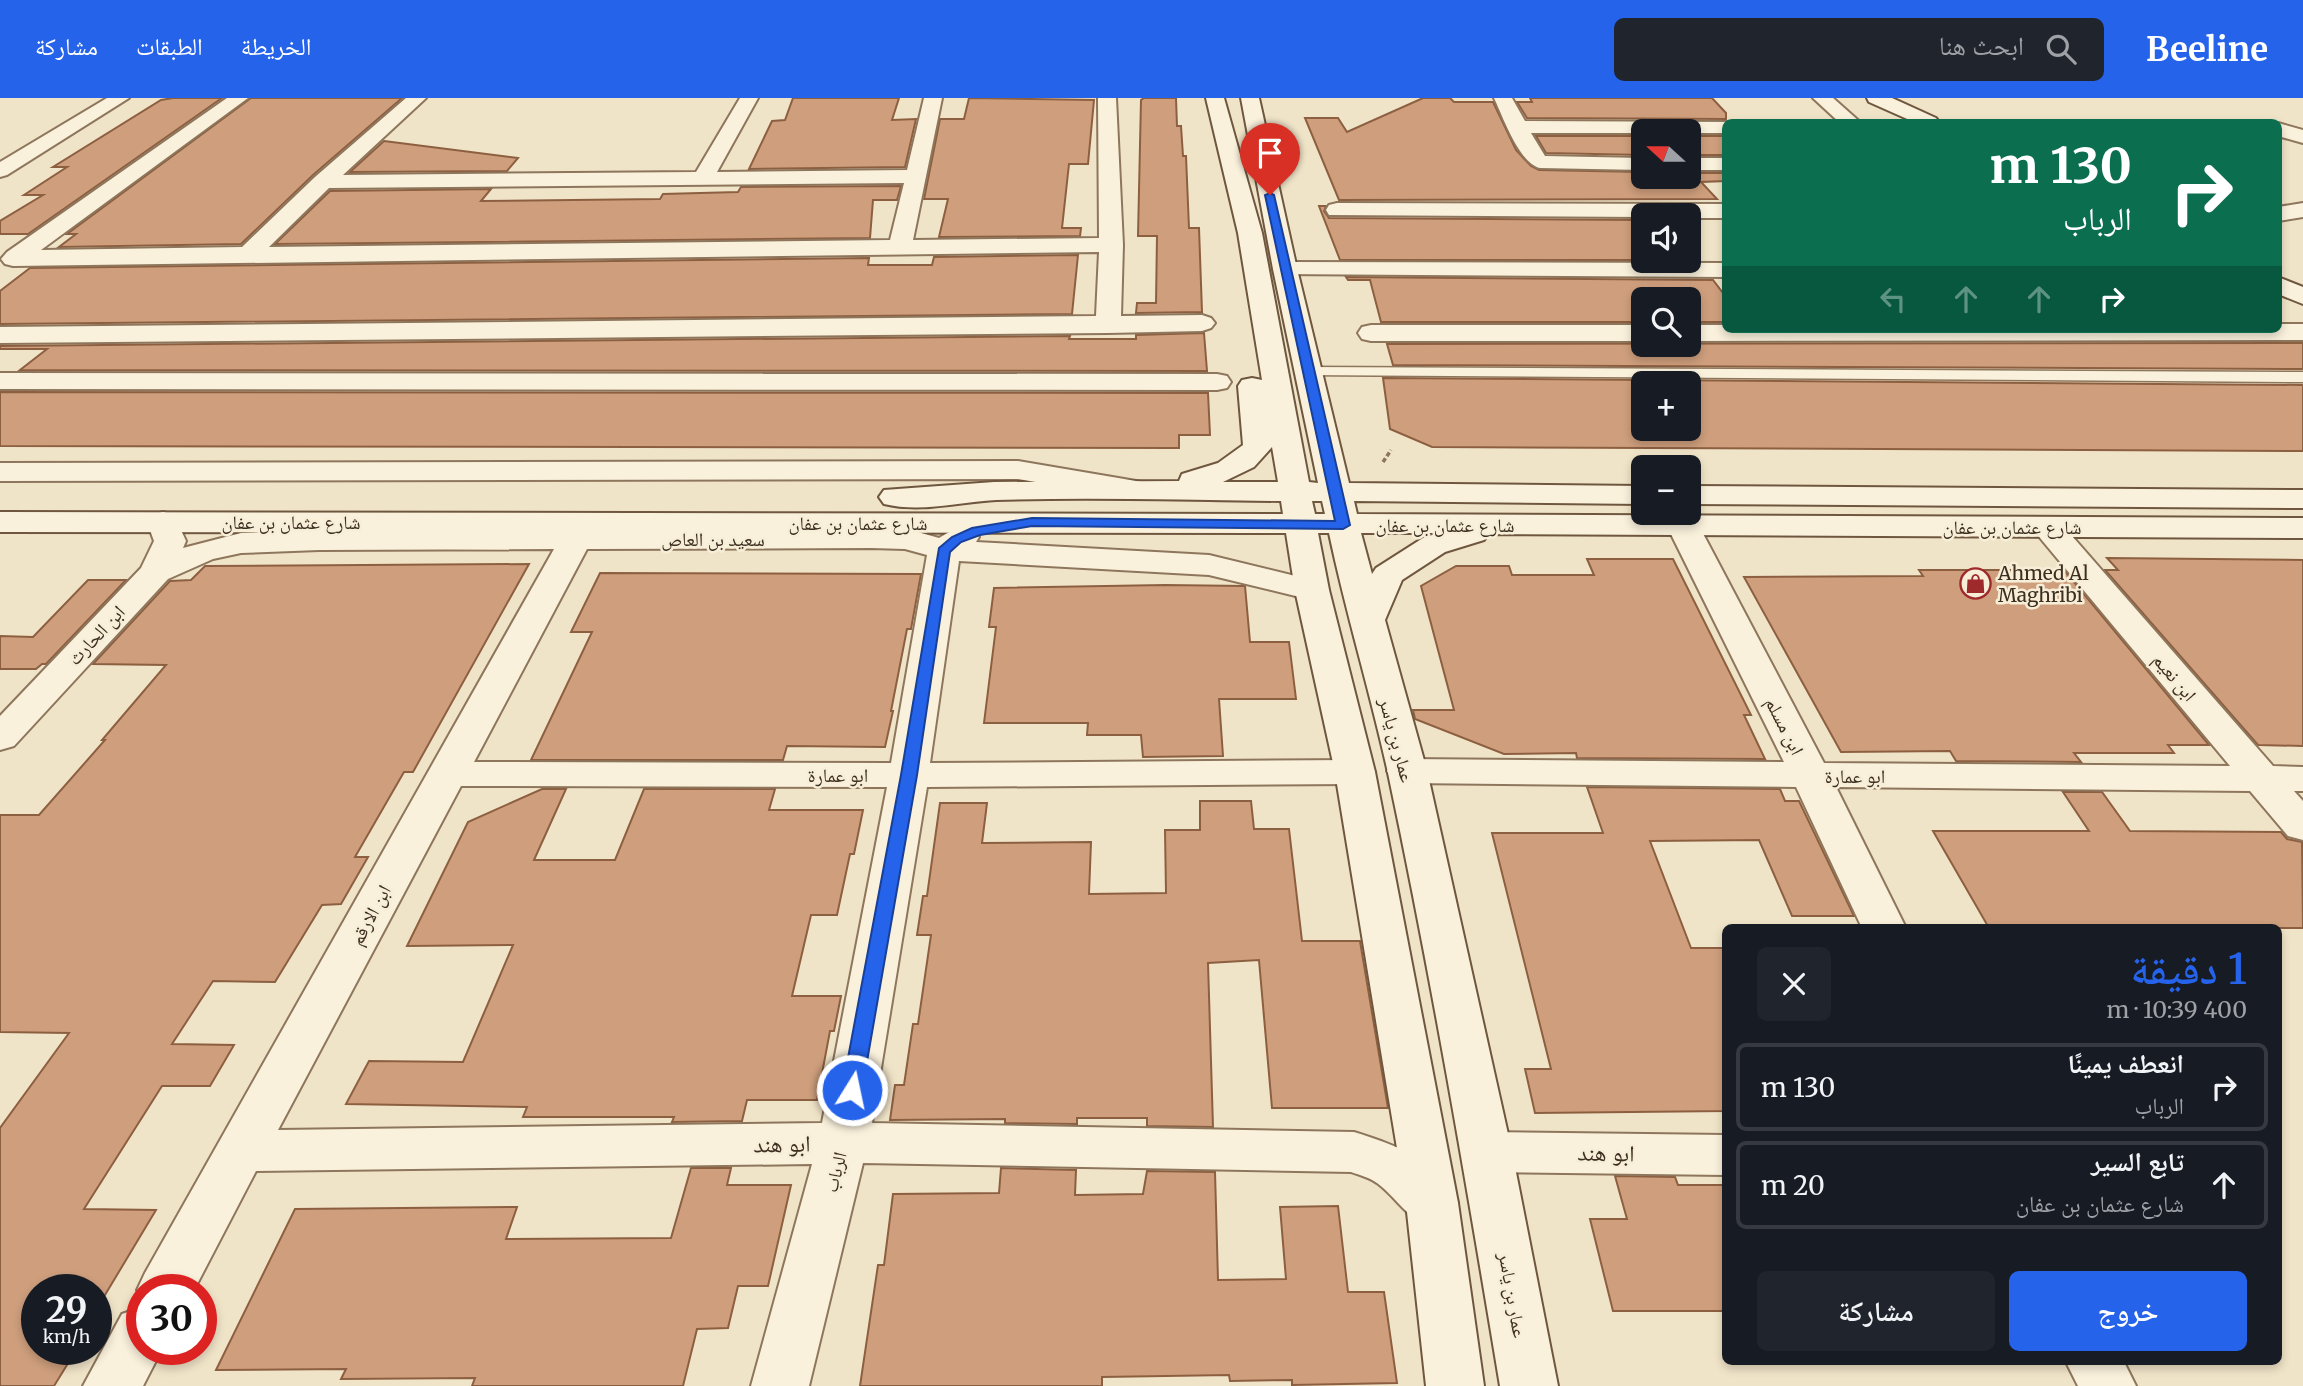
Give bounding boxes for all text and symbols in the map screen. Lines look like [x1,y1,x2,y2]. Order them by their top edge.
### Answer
search box [1614,18,2104,81]
text: ابحث هنا [1939,29,2024,62]
text: Beeline [2146,29,2268,70]
icon: search [2042,30,2080,68]
text: مشاركة [35,31,98,62]
text: الطبقات [136,31,203,62]
text: الخريطة [241,31,311,62]
north arrow [1631,119,1701,189]
map controls [1631,119,1701,525]
pin [1240,123,1300,195]
icon: arrive [1251,134,1289,172]
text: 130 m [1989,135,2132,196]
icon: right [2156,147,2247,238]
text: الرباب [2063,199,2132,239]
button: sound [1631,203,1701,273]
icon: left [1874,280,1912,318]
icon: ahead [1947,280,1985,318]
icon: ahead [2020,280,2058,318]
icon: right [2093,280,2131,318]
button: search [1631,287,1701,357]
button: + [1631,371,1701,441]
button: − [1631,455,1701,525]
street label: شارع عثمان بن عفان [221,510,361,534]
street label: شارع عثمان بن عفان [788,511,928,535]
street label: شارع عثمان بن عفان [1375,513,1515,537]
street label: شارع عثمان بن عفان [1942,515,2082,539]
street label: سعيد بن العاص [661,527,765,551]
place label: Ahmed Al Maghribi [1997,561,2089,607]
shop icon: Ahmed Al Maghribi [1958,567,1992,601]
street label: ابن الحارث [62,600,130,670]
street label: ابن نعيم [2147,648,2202,707]
street label: ابن مسلم [1759,693,1810,759]
street label: عمار بن ياسر [1374,694,1420,785]
street label: ابو عمارة [808,763,868,787]
street label: ابو عمارة [1825,764,1885,788]
street label: ابن الارقم [344,881,397,950]
text: 1 دقيقة [2131,943,2247,995]
button: close [1757,947,1831,1021]
text: 400 m · 10:39 [2106,995,2247,1024]
text: انعطف يمينًا [2068,1047,2184,1080]
position arrow [815,1053,889,1127]
icon: right [2205,1068,2243,1106]
text: 130 m [1761,1071,1835,1104]
text: الرباب [2134,1091,2184,1120]
street label: ابو هند [753,1129,811,1158]
street label: ابو هند [1577,1138,1635,1167]
text: تابع السير [2091,1145,2184,1178]
street label: الرباب [818,1149,852,1195]
icon: ahead [2205,1166,2243,1204]
text: 20 m [1761,1169,1825,1202]
text: شارع عثمان بن عفان [2016,1189,2184,1218]
street label: عمار بن ياسر [1494,1249,1532,1340]
button: مشاركة [1757,1271,1995,1351]
button: خروج [2009,1271,2247,1351]
speed limit sign: 30 [126,1274,217,1365]
text: 29 [46,1288,87,1332]
text: km/h [43,1325,90,1348]

